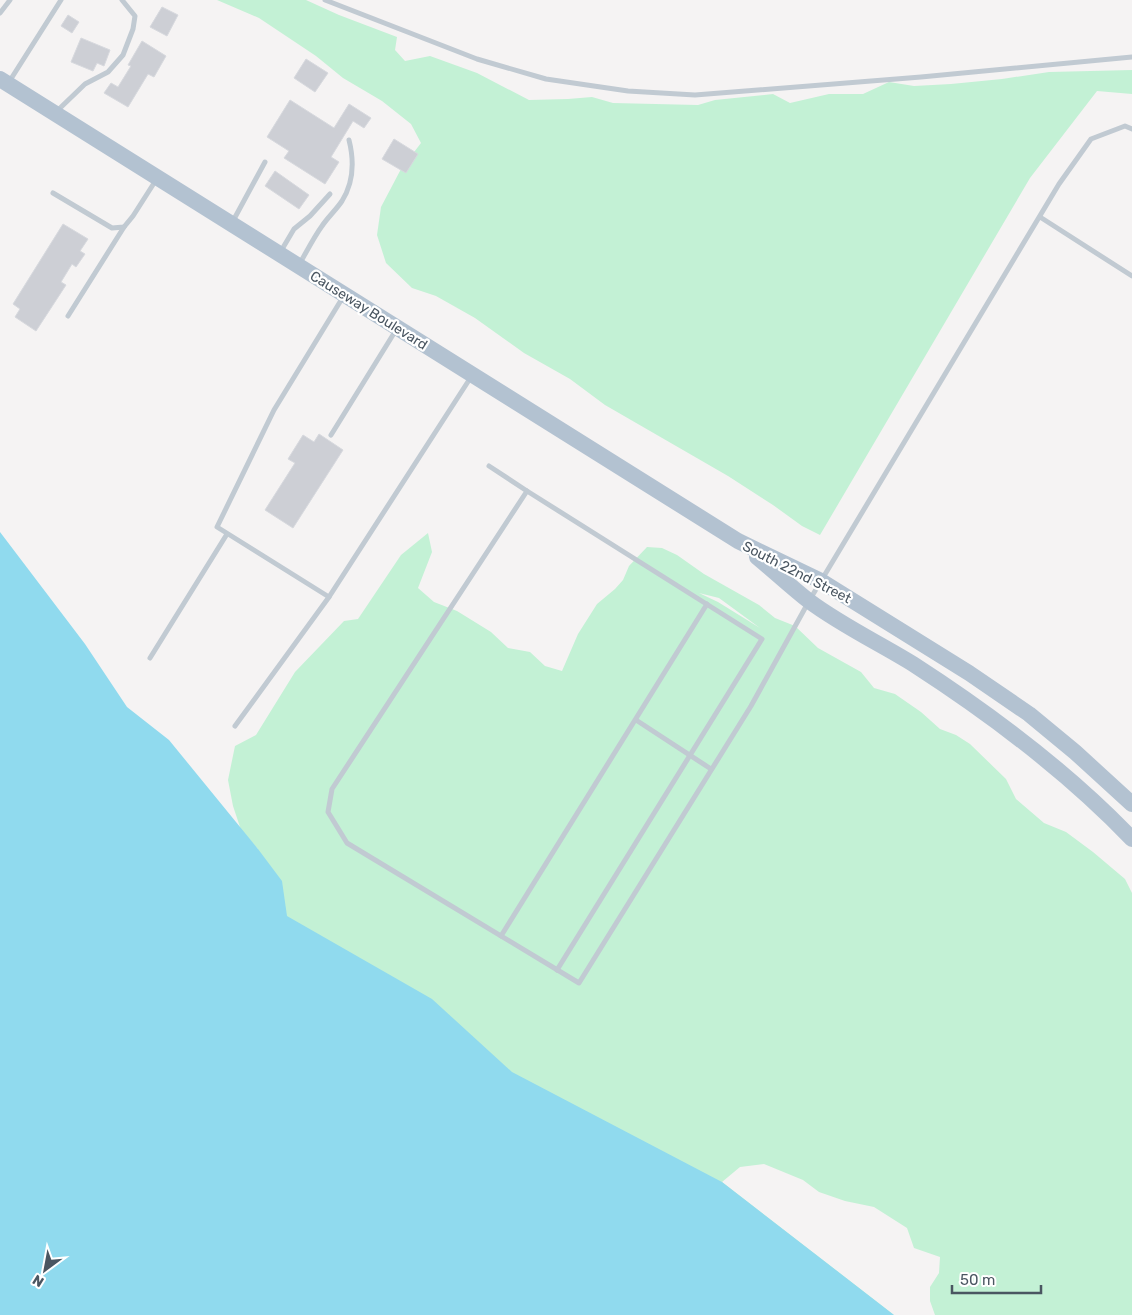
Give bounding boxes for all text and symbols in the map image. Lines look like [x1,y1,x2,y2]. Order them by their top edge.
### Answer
street label: Causeway Boulevard [307,267,431,353]
street label: South 22nd Street [740,538,854,607]
north arrow [20,1245,70,1295]
scale bar [952,1262,1041,1294]
text: N [30,1271,47,1290]
text: 50 m [960,1271,995,1289]

